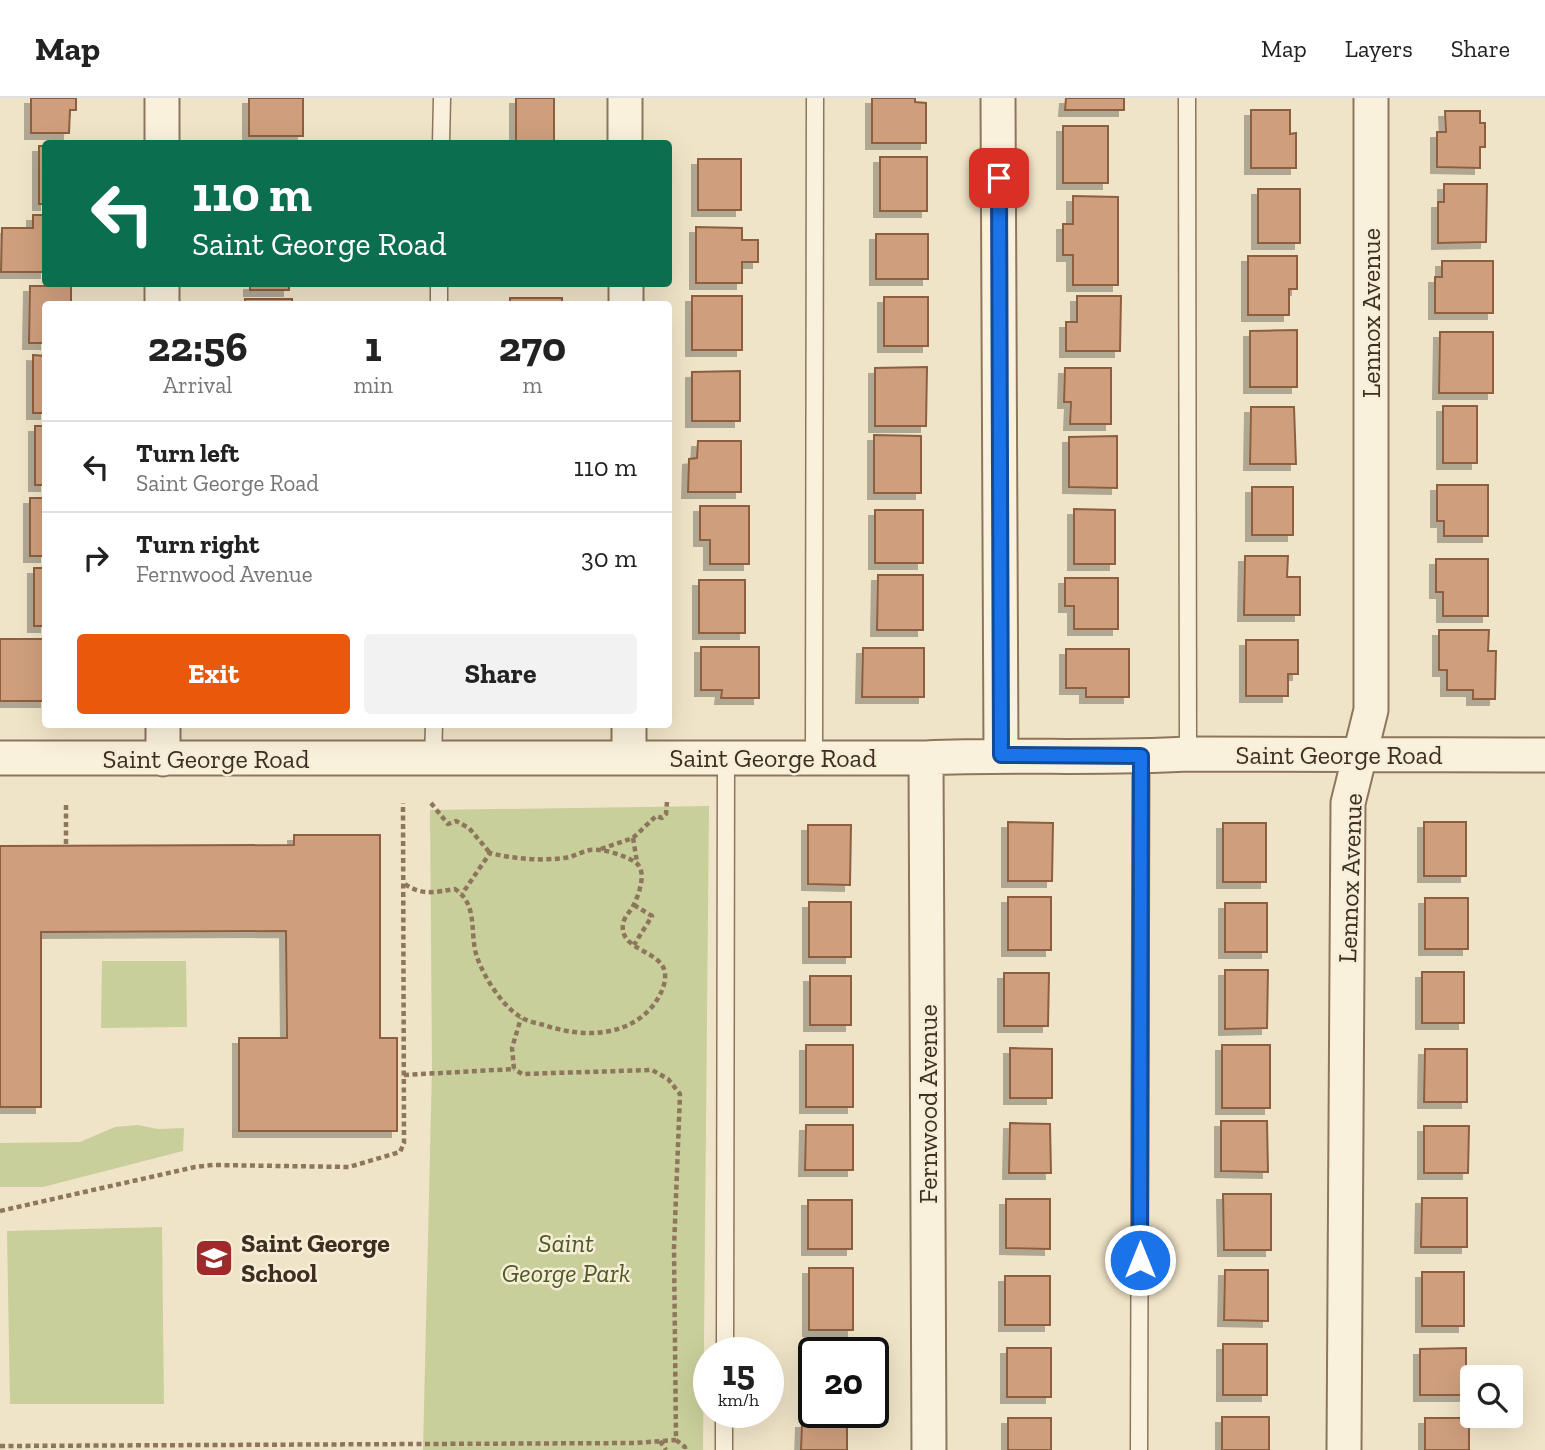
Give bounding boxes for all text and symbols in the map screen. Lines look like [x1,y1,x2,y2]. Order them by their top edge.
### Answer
text: Map [35,29,100,68]
text: Map [1261,34,1307,63]
text: Layers [1345,34,1413,63]
text: Share [1451,34,1510,63]
pin [969,148,1029,208]
icon: arrive [980,159,1018,197]
text: 110 m [192,165,312,224]
icon: left [77,168,168,259]
text: Saint George Road [192,225,447,263]
street label: Lennox Avenue [1355,228,1387,398]
text: 22:56 [148,321,248,372]
text: 1 [365,321,382,372]
text: 270 [499,321,566,372]
text: Arrival [163,371,232,399]
text: min [353,371,393,399]
text: m [523,371,542,399]
text: Turn left [136,437,239,469]
icon: left [77,448,115,486]
text: 110 m [574,451,637,483]
text: Saint George Road [136,469,319,497]
text: Turn right [136,528,259,560]
icon: right [77,539,115,577]
text: 30 m [581,542,637,574]
text: Fernwood Avenue [136,560,313,588]
button: Exit [77,634,350,714]
button: Share [364,634,637,714]
street label: Saint George Road [1236,739,1442,771]
street label: Saint George Road [670,742,876,774]
street label: Saint George Road [103,743,309,775]
street label: Lennox Avenue [1331,793,1369,963]
street label: Fernwood Avenue [912,1004,944,1204]
position arrow [1103,1223,1177,1297]
place label: Saint George School [241,1227,390,1289]
park label: Saint George Park [502,1227,630,1289]
school or university icon: Saint George School [193,1237,235,1279]
speed limit sign: 20 [798,1337,889,1428]
text: 15 [722,1352,755,1394]
map controls [1460,1365,1523,1428]
button: search [1460,1365,1523,1428]
text: km/h [718,1389,759,1411]

